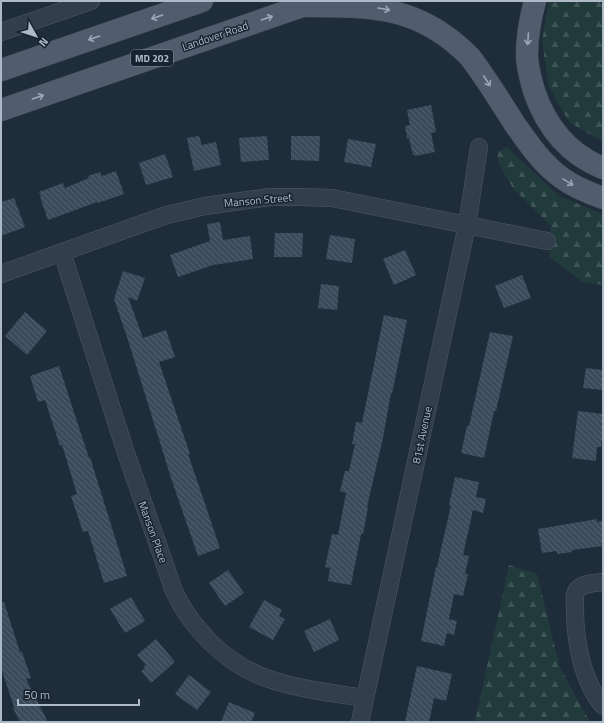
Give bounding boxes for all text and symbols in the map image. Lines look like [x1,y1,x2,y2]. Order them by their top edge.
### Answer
one-way arrow [377,6,390,14]
one-way arrow [151,13,163,21]
one-way arrow [260,14,273,21]
north arrow [16,16,56,56]
street label: Landover Road [180,17,250,55]
one-way arrow [524,32,531,45]
text: N [35,34,52,50]
one-way arrow [88,35,101,42]
road number: MD 202 [131,50,173,66]
one-way arrow [483,75,491,86]
one-way arrow [31,93,44,100]
one-way arrow [562,178,573,186]
street label: Manson Street [223,189,293,211]
street label: 81st Avenue [408,404,436,465]
street label: Manson Place [134,499,172,566]
scale bar [18,681,139,707]
text: 50 m [24,685,50,704]

